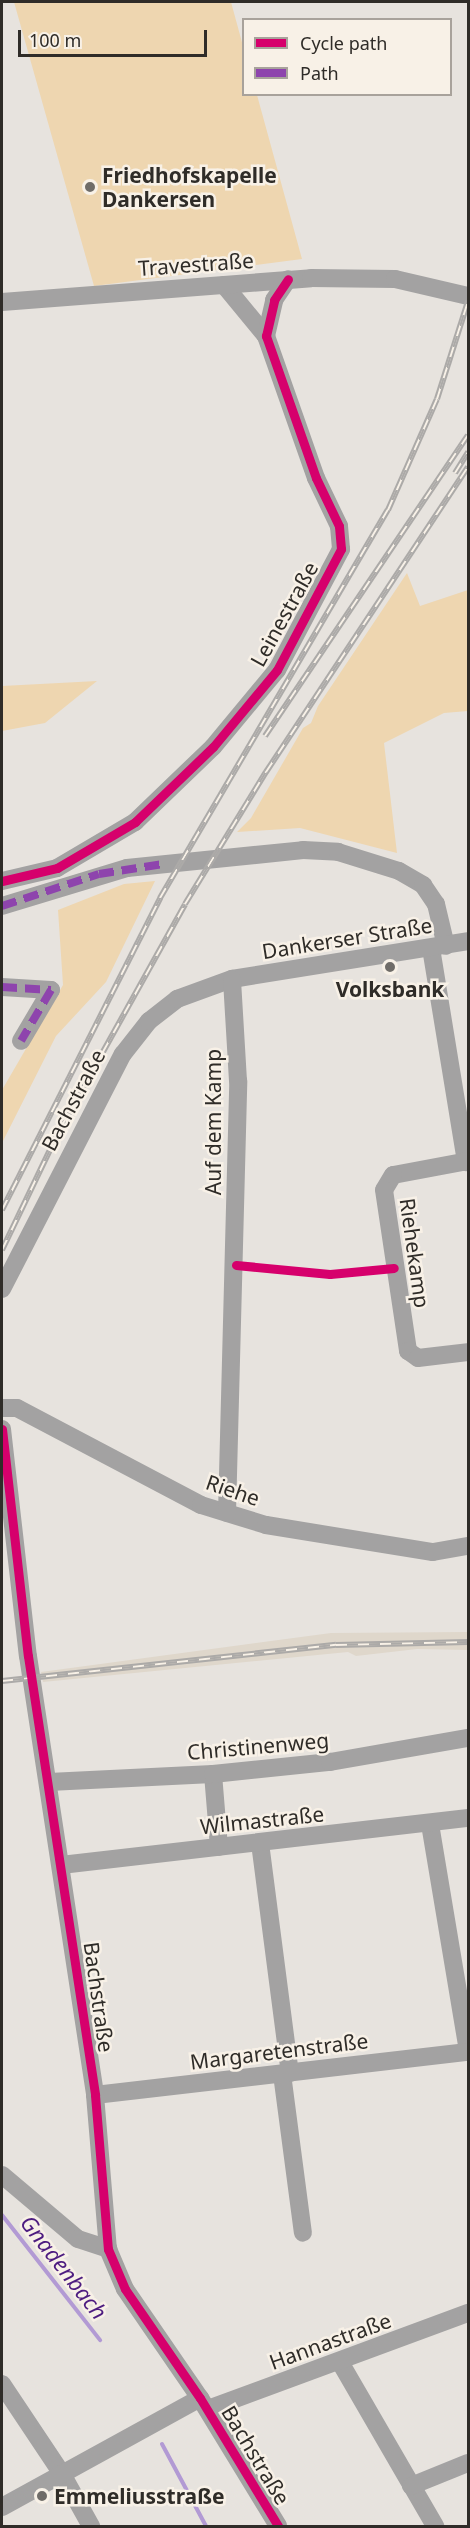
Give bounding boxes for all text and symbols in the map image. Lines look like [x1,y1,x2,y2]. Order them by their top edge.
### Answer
scale bar [21,18,210,56]
legend [242,18,452,96]
text: 100 m [29,28,81,52]
text: Cycle path [300,31,387,55]
text: Path [300,61,339,85]
place label: Friedhofskapelle Dankersen [102,162,277,212]
marker: Friedhofskapelle Dankersen [83,180,97,194]
street label: Travestraße [137,247,255,281]
street label: Leinestraße [245,557,323,671]
street label: Dankerser Straße [260,912,434,964]
marker: Volksbank [383,960,397,974]
place label: Volksbank [336,976,444,1002]
street label: Bachstraße [36,1045,110,1155]
street label: Auf dem Kamp [200,1049,226,1195]
street label: Riehekamp [395,1196,435,1310]
street label: Riehe [203,1469,263,1511]
street label: Christinenweg [186,1727,330,1765]
street label: Wilmastraße [199,1801,325,1839]
street label: Bachstraße [79,1940,119,2054]
street label: Margaretenstraße [189,2028,369,2074]
water label: Gnadenbach [15,2210,113,2324]
street label: Hannastraße [266,2307,394,2375]
street label: Bachstraße [217,2401,295,2509]
place label: Emmeliusstraße [54,2483,224,2509]
marker: Emmeliusstraße [35,2489,49,2503]

